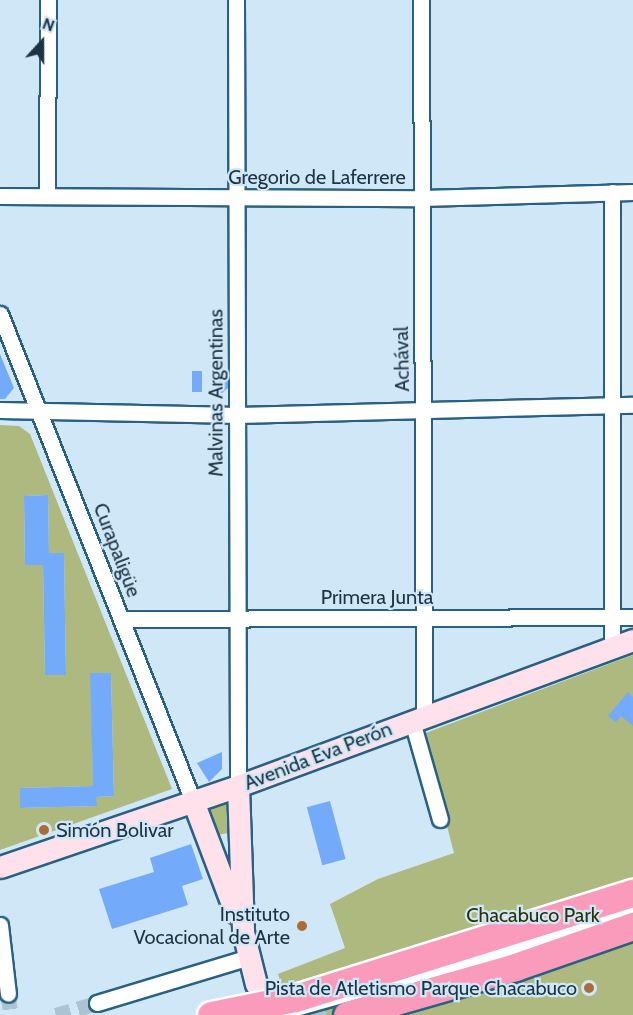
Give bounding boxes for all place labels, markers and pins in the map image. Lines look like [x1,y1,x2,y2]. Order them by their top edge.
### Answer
place label: Simón Bolivar [56,818,174,842]
marker: Simón Bolivar [37,823,51,837]
place label: Instituto Vocacional de Arte [134,903,290,950]
marker: Instituto Vocacional de Arte [295,919,309,933]
place label: Pista de Atletismo Parque Chacabuco [265,976,577,1000]
marker: Pista de Atletismo Parque Chacabuco [582,981,596,995]

